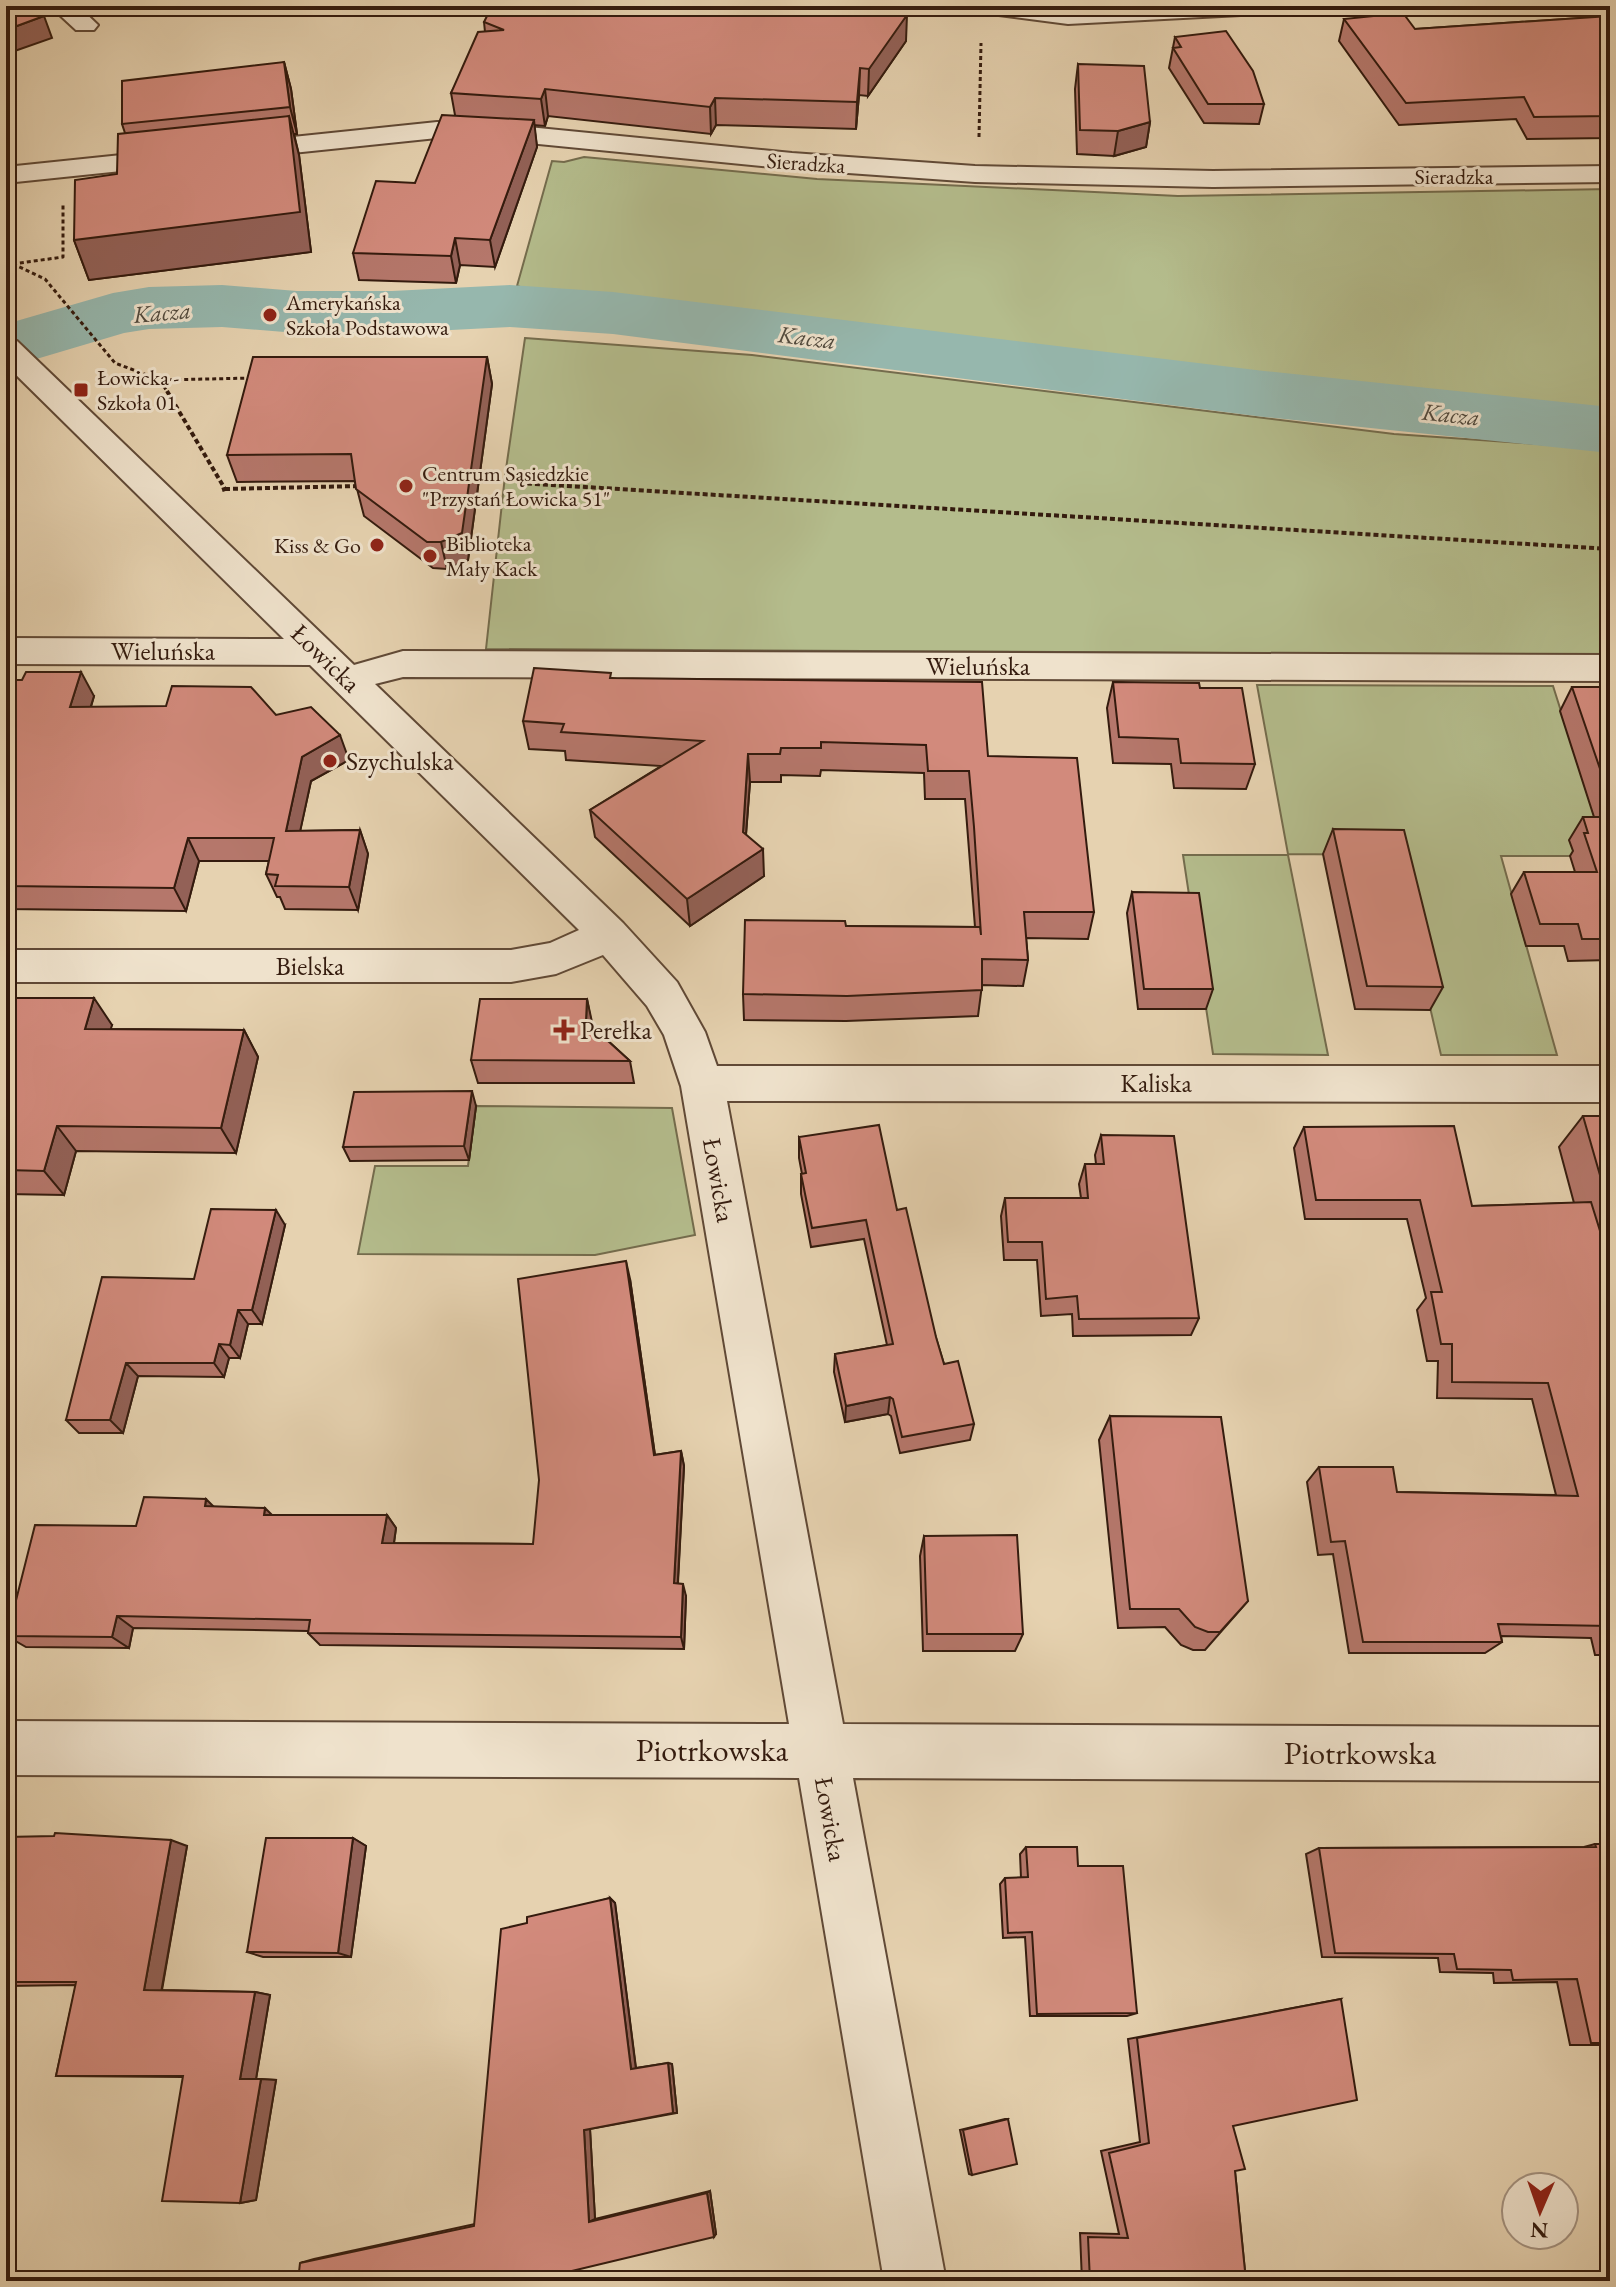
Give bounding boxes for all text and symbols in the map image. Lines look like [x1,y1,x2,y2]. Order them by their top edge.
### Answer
street label: Sieradzka [766,146,847,180]
street label: Sieradzka [1415,162,1494,191]
place label: Amerykańska Szkoła Podstawowa [285,288,449,342]
water label: Kacza [131,294,192,330]
marker: Amerykańska Szkoła Podstawowa [261,306,279,324]
water label: Kacza [776,318,837,356]
place label: Łowicka - Szkoła 01 [97,363,179,417]
marker: Łowicka - Szkoła 01 [72,381,90,399]
water label: Kacza [1420,395,1481,432]
place label: Centrum Sąsiedzkie "Przystań Łowicka 51" [422,459,610,513]
marker: Centrum Sąsiedzkie "Przystań Łowicka 51" [397,477,415,495]
place label: Biblioteka Mały Kack [446,529,538,583]
place label: Kiss & Go [274,531,361,560]
marker: Kiss & Go [368,536,386,554]
marker: Biblioteka Mały Kack [421,547,439,565]
street label: Łowicka [284,616,369,700]
street label: Wieluńska [111,634,216,668]
street label: Wieluńska [926,649,1031,683]
place label: Szychulska [346,744,454,778]
marker: Szychulska [321,752,339,770]
street label: Bielska [276,949,345,983]
place label: Perełka [580,1013,652,1047]
marker: Perełka [555,1021,573,1039]
street label: Kaliska [1120,1066,1192,1100]
street label: Łowicka [695,1135,743,1225]
street label: Piotrkowska [636,1729,788,1771]
street label: Piotrkowska [1284,1732,1436,1774]
street label: Łowicka [807,1774,855,1864]
north arrow [1500,2171,1580,2251]
text: N [1530,2216,1549,2245]

